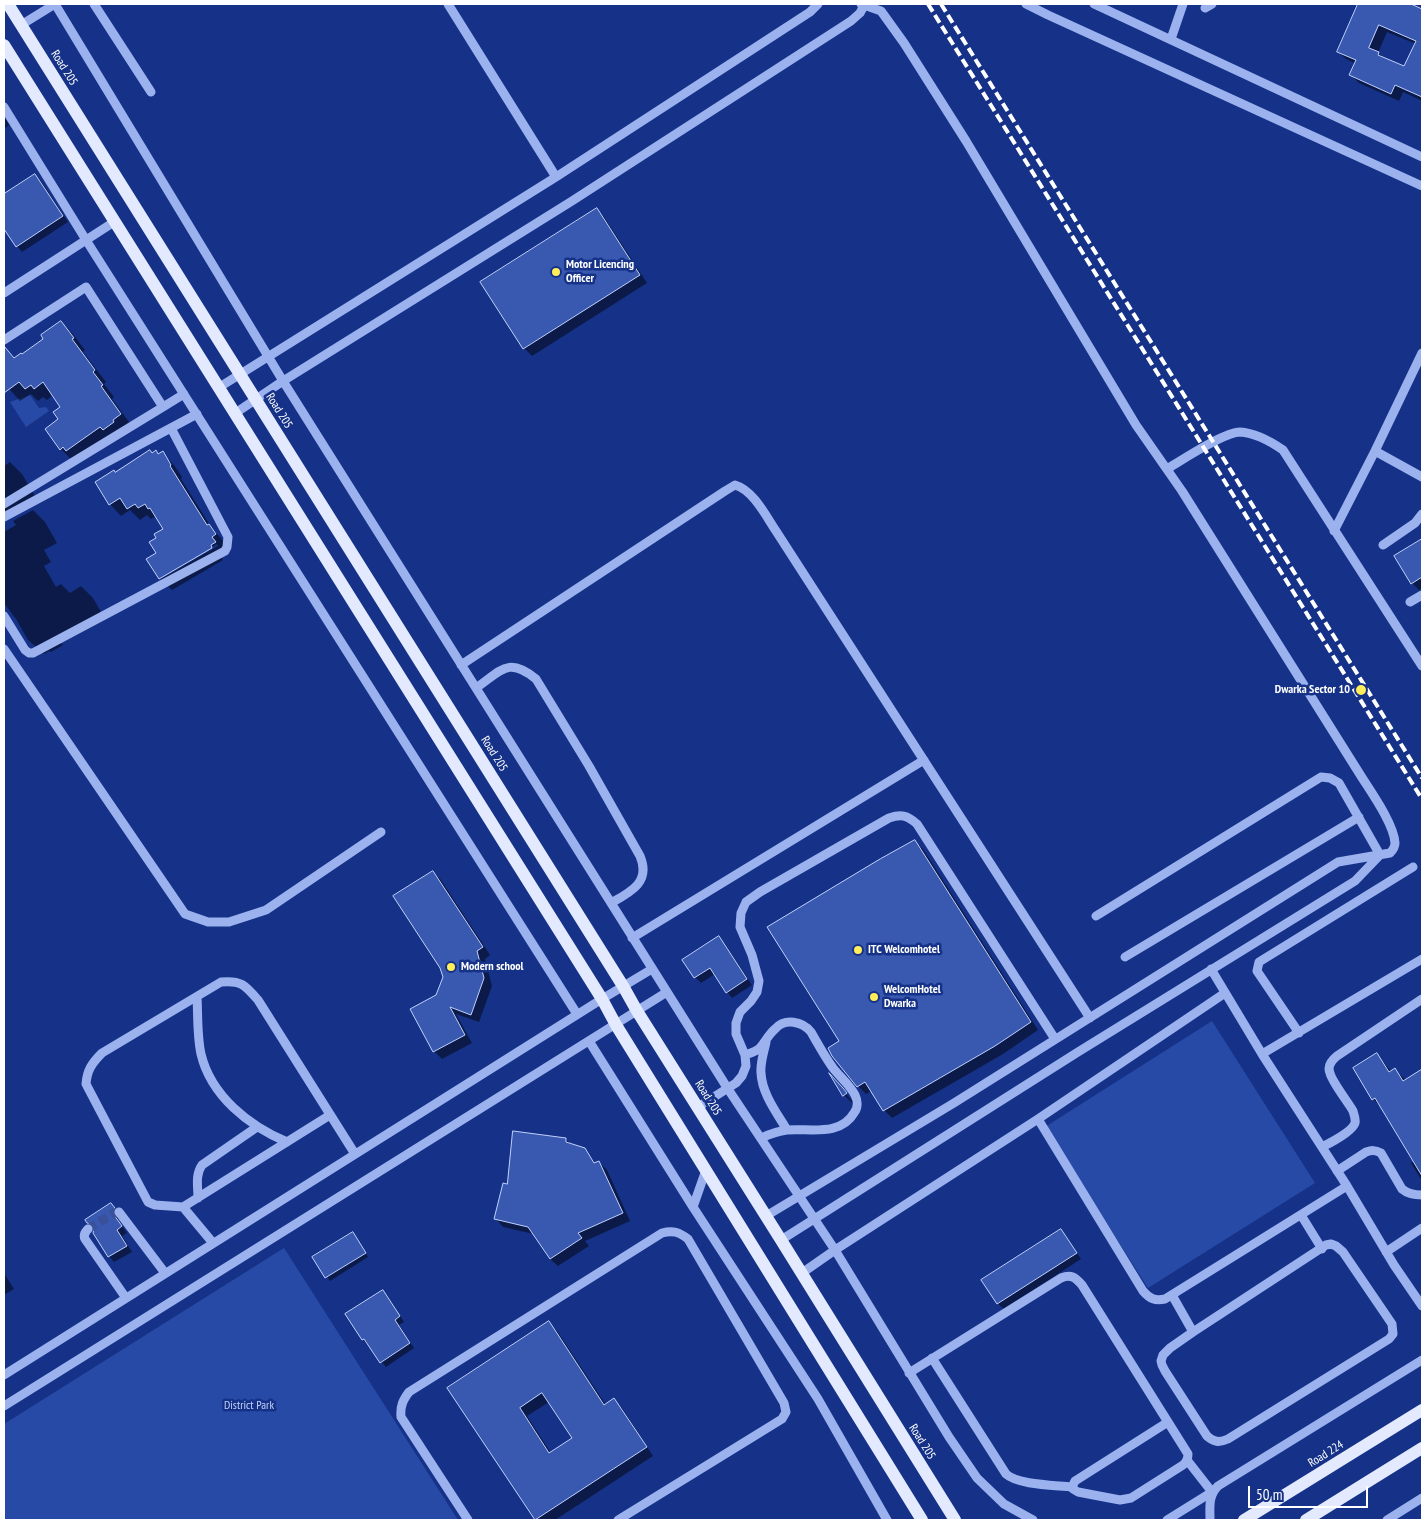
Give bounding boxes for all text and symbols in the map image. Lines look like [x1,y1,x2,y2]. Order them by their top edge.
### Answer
street label: Road 205 [48,48,80,88]
place label: Motor Licencing Officer [566,258,634,286]
marker: Motor Licencing Officer [550,266,562,278]
street label: Road 205 [263,391,295,431]
place label: Dwarka Sector 10 [1275,683,1350,697]
marker: Dwarka Sector 10 [1354,683,1368,697]
street label: Road 205 [478,734,510,774]
place label: ITC Welcomhotel [868,943,940,957]
marker: ITC Welcomhotel [852,944,864,956]
place label: Modern school [461,960,524,974]
marker: Modern school [445,961,457,973]
place label: WelcomHotel Dwarka [884,983,941,1011]
marker: WelcomHotel Dwarka [868,991,880,1003]
street label: Road 205 [692,1078,724,1118]
park label: District Park [224,1399,274,1413]
street label: Road 205 [906,1422,938,1462]
street label: Road 224 [1306,1438,1346,1470]
scale bar [1251,1476,1371,1508]
text: 50 m [1256,1485,1282,1504]

